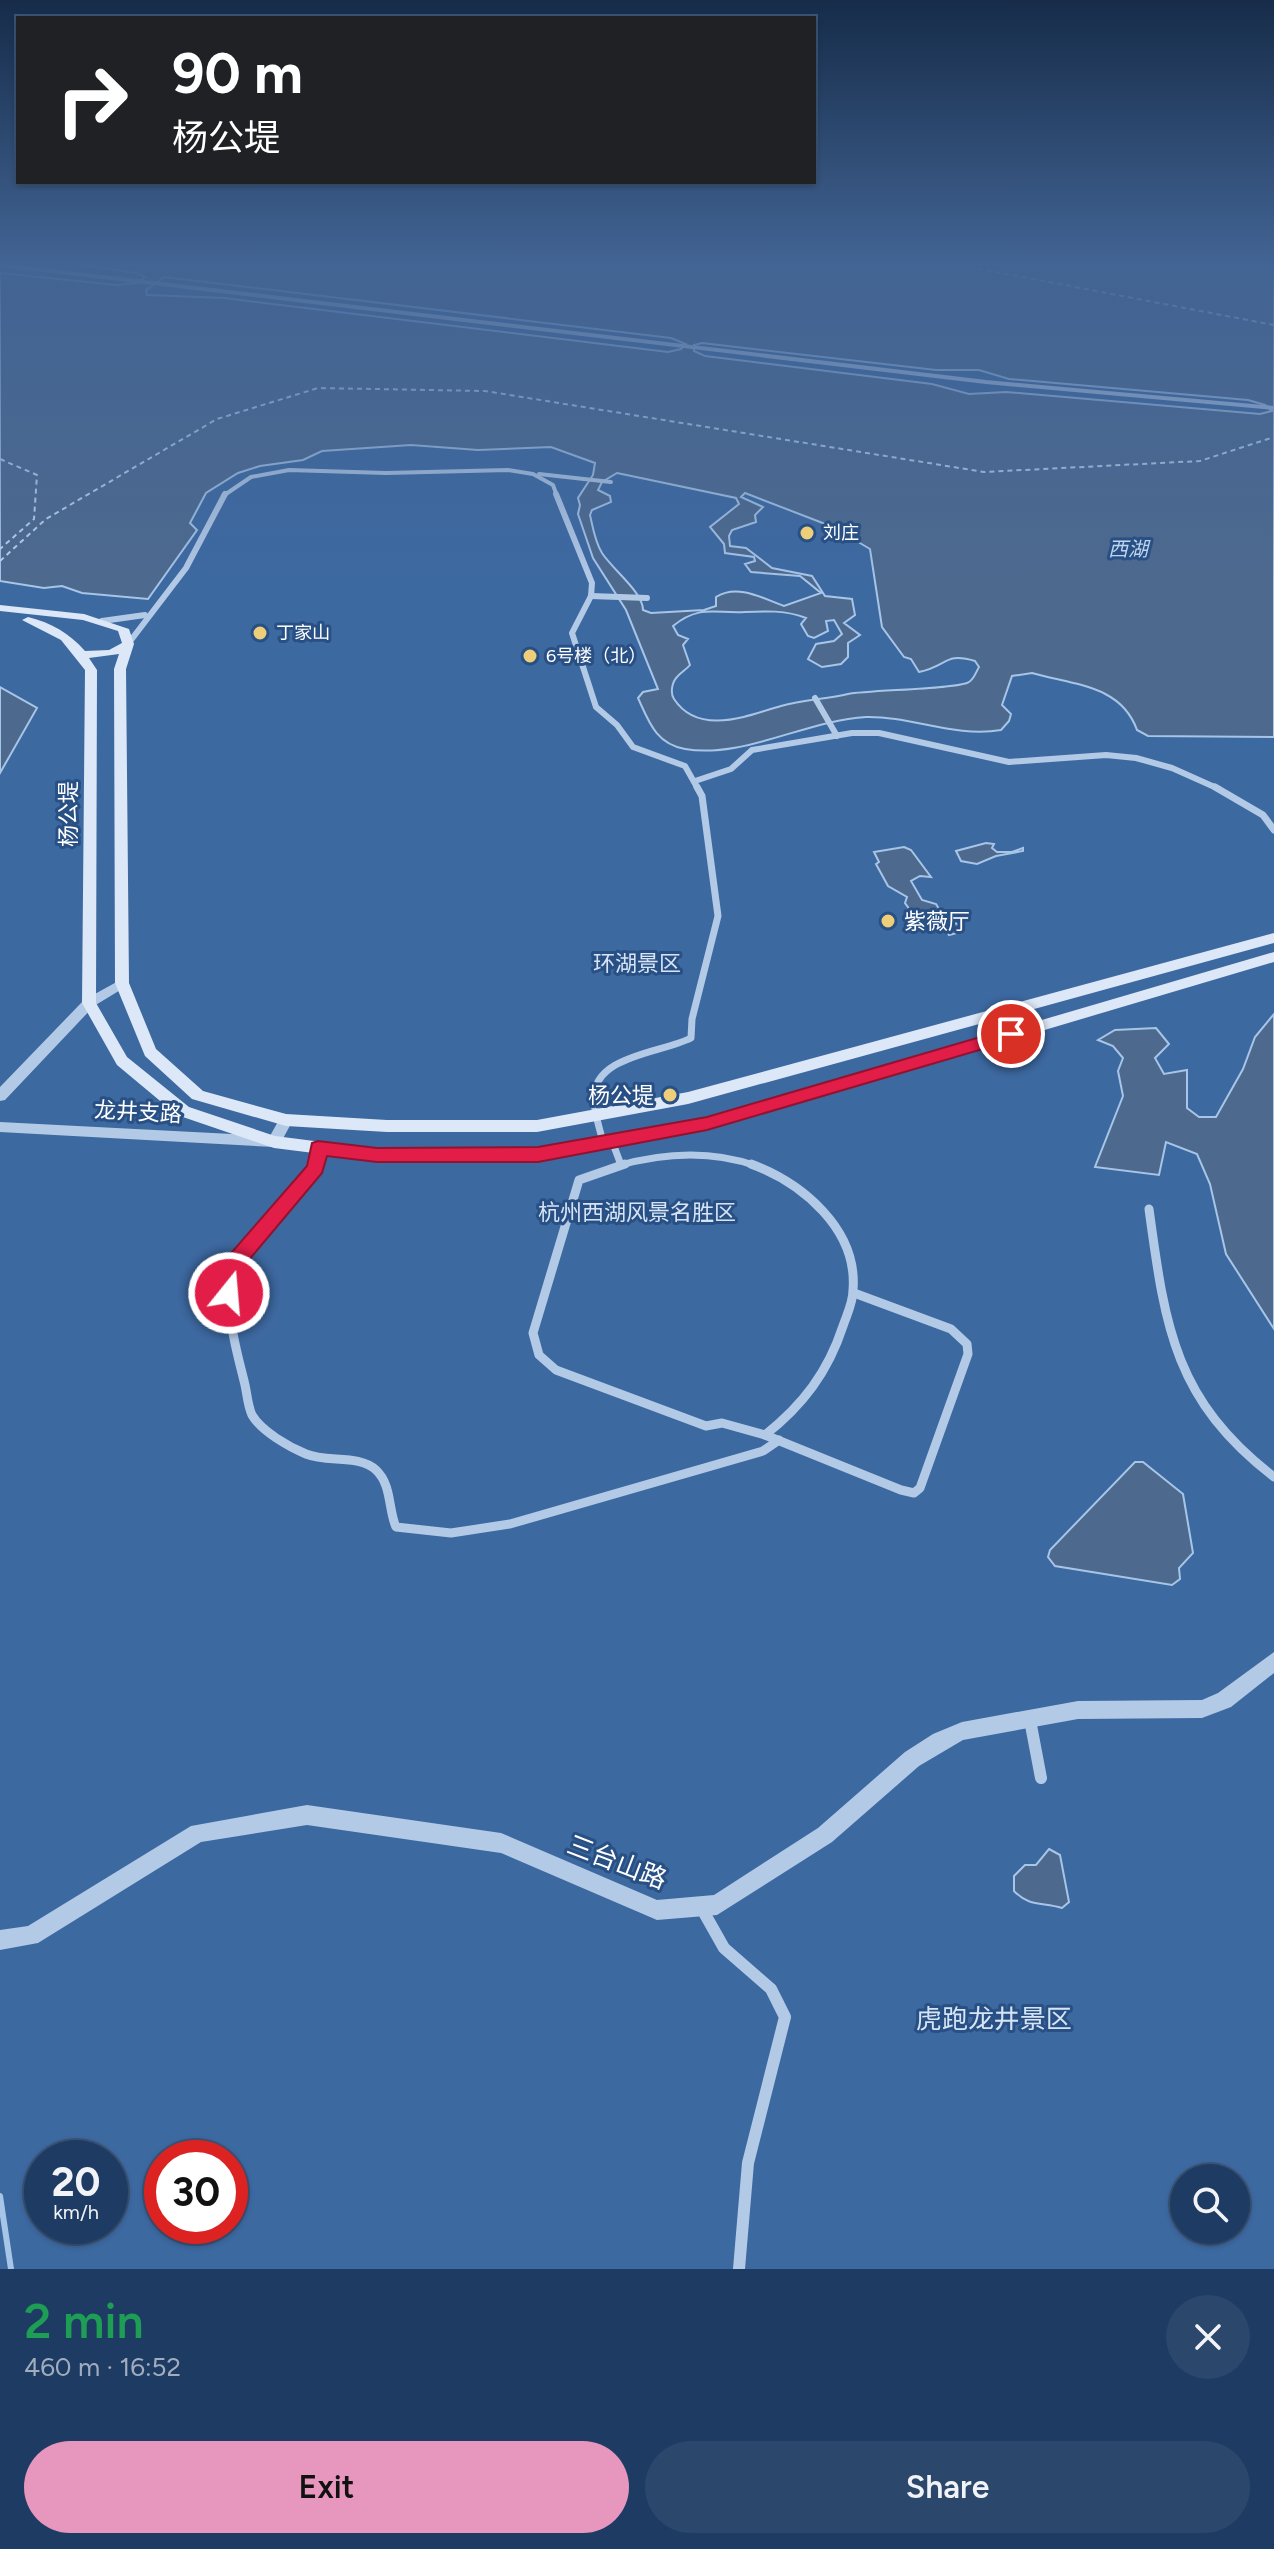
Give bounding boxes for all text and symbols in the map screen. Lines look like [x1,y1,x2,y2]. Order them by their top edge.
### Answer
text: 90 m [172,40,303,107]
icon: right [40,48,144,152]
text: 杨公堤 [172,116,280,159]
place label: 刘庄 [823,522,859,544]
marker: 刘庄 [798,524,816,542]
water label: 西湖 [1108,537,1151,561]
place label: 丁家山 [276,622,330,644]
marker: 丁家山 [251,624,269,642]
place label: 6号楼（北） [546,645,646,667]
marker: 6号楼（北） [521,647,539,665]
street label: 杨公堤 [55,781,82,847]
place label: 紫薇厅 [904,908,970,935]
marker: 紫薇厅 [879,912,897,930]
park label: 环湖景区 [593,950,681,977]
pin [977,1000,1045,1068]
icon: arrive [989,1012,1033,1056]
place label: 杨公堤 [588,1082,654,1109]
marker: 杨公堤 [661,1086,679,1104]
street label: 龙井支路 [93,1096,183,1128]
park label: 杭州西湖风景名胜区 [538,1199,736,1226]
position arrow [187,1251,271,1335]
street label: 三台山路 [563,1828,671,1896]
park label: 虎跑龙井景区 [916,2003,1072,2035]
speed limit sign: 30 [144,2140,248,2244]
text: 20 [51,2158,101,2206]
map controls [1170,2164,1250,2244]
button: search [1170,2164,1250,2244]
text: km/h [53,2200,99,2224]
text: 2 min [24,2292,144,2350]
button: close [1166,2295,1250,2379]
text: 460 m · 16:52 [24,2351,181,2383]
button: Exit [24,2441,629,2533]
button: Share [645,2441,1250,2533]

